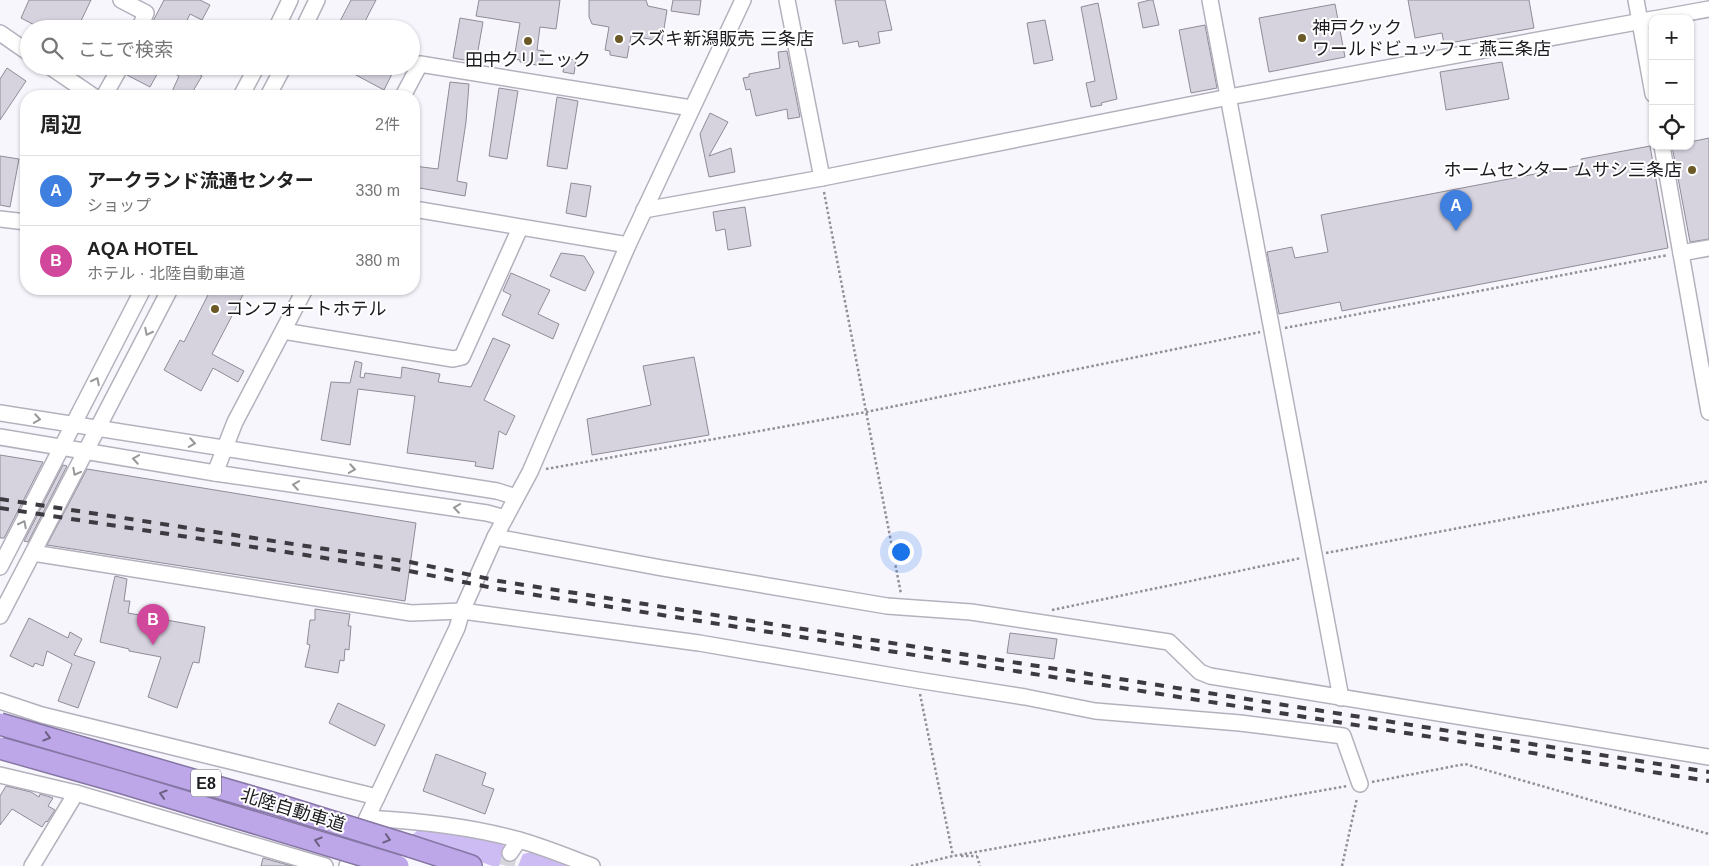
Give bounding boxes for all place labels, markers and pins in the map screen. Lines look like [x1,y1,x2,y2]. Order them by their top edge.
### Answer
place label: 神戸クック ワールドビュッフェ 燕三条店 [1312,18,1551,59]
place label: スズキ新潟販売 三条店 [629,29,814,49]
marker: 神戸クック ワールドビュッフェ 燕三条店 [1296,32,1308,44]
marker: スズキ新潟販売 三条店 [613,33,625,45]
marker: 田中クリニック [522,35,534,47]
place label: 田中クリニック [465,50,591,70]
place label: ホームセンター ムサシ三条店 [1444,160,1682,180]
marker: ホームセンター ムサシ三条店 [1686,164,1698,176]
pin: A [1440,190,1472,231]
place label: コンフォートホテル [225,299,386,319]
marker: コンフォートホテル [209,303,221,315]
pin: B [137,604,169,645]

